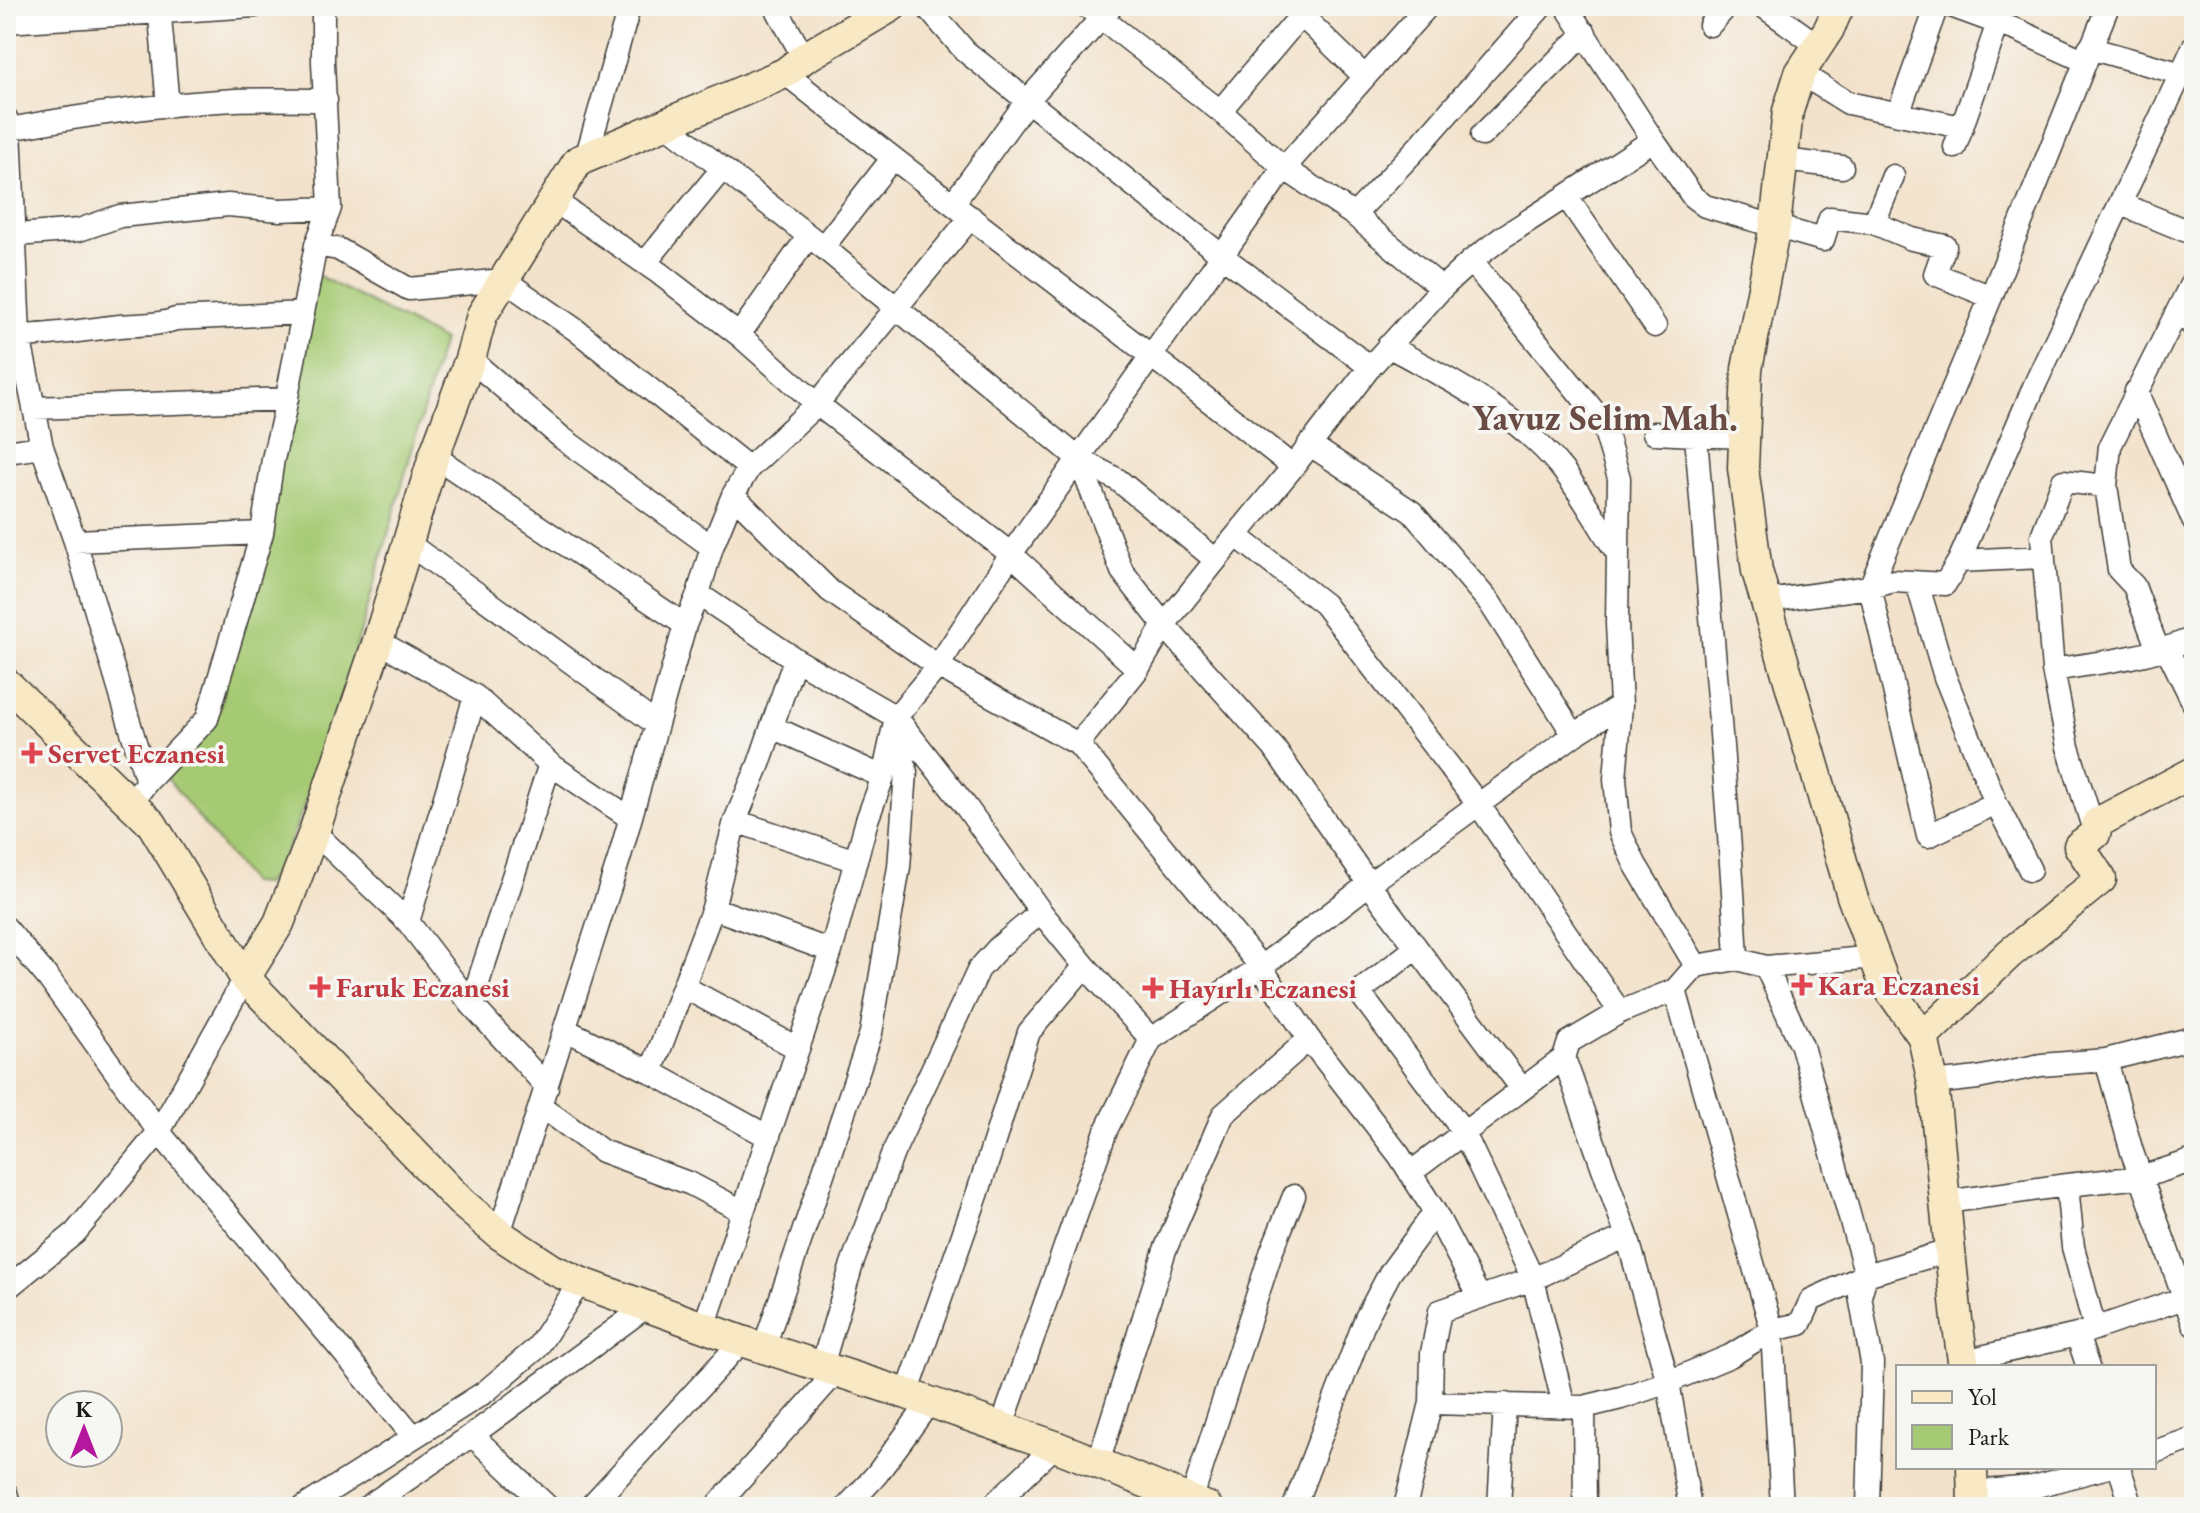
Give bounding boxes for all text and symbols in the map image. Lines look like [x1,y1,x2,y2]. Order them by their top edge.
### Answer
district label: Yavuz Selim Mah. [1472,394,1738,441]
place label: Servet Eczanesi [48,735,225,771]
marker: Servet Eczanesi [23,744,41,762]
place label: Kara Eczanesi [1818,967,1980,1003]
place label: Faruk Eczanesi [336,969,510,1005]
place label: Hayırlı Eczanesi [1169,970,1357,1006]
marker: Kara Eczanesi [1793,976,1811,994]
marker: Faruk Eczanesi [311,978,329,996]
marker: Hayırlı Eczanesi [1144,979,1162,997]
legend [1896,1365,2156,1469]
text: Yol [1968,1381,1997,1412]
north arrow [44,1389,124,1469]
text: K [76,1395,93,1424]
text: Park [1968,1421,2010,1452]

